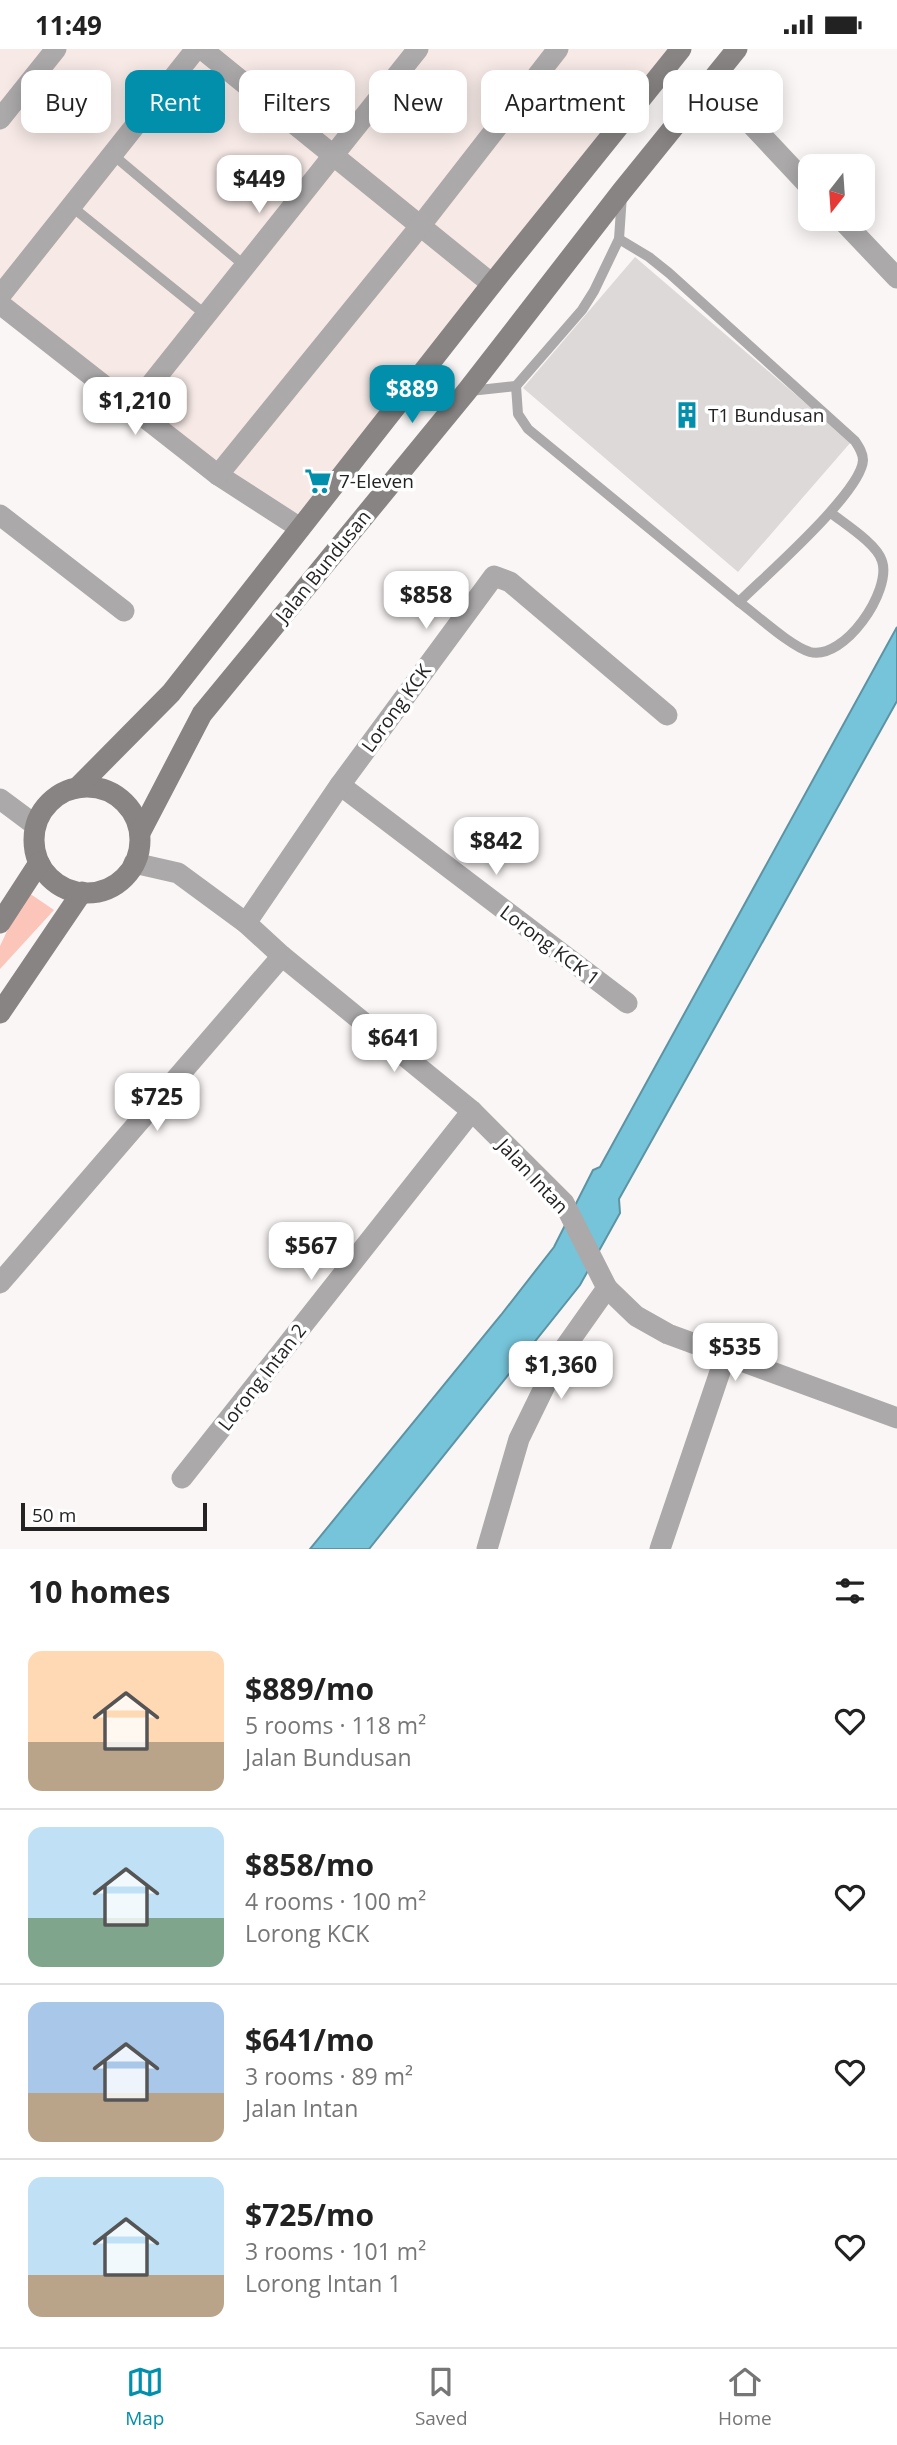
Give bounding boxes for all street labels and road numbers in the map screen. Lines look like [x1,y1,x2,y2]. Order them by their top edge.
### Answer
street label: Jalan Bundusan [268,504,376,629]
street label: Lorong KCK [355,659,437,757]
street label: Lorong KCK 1 [495,899,605,991]
street label: Jalan Intan [490,1131,574,1219]
street label: Lorong Intan 2 [212,1318,312,1436]

